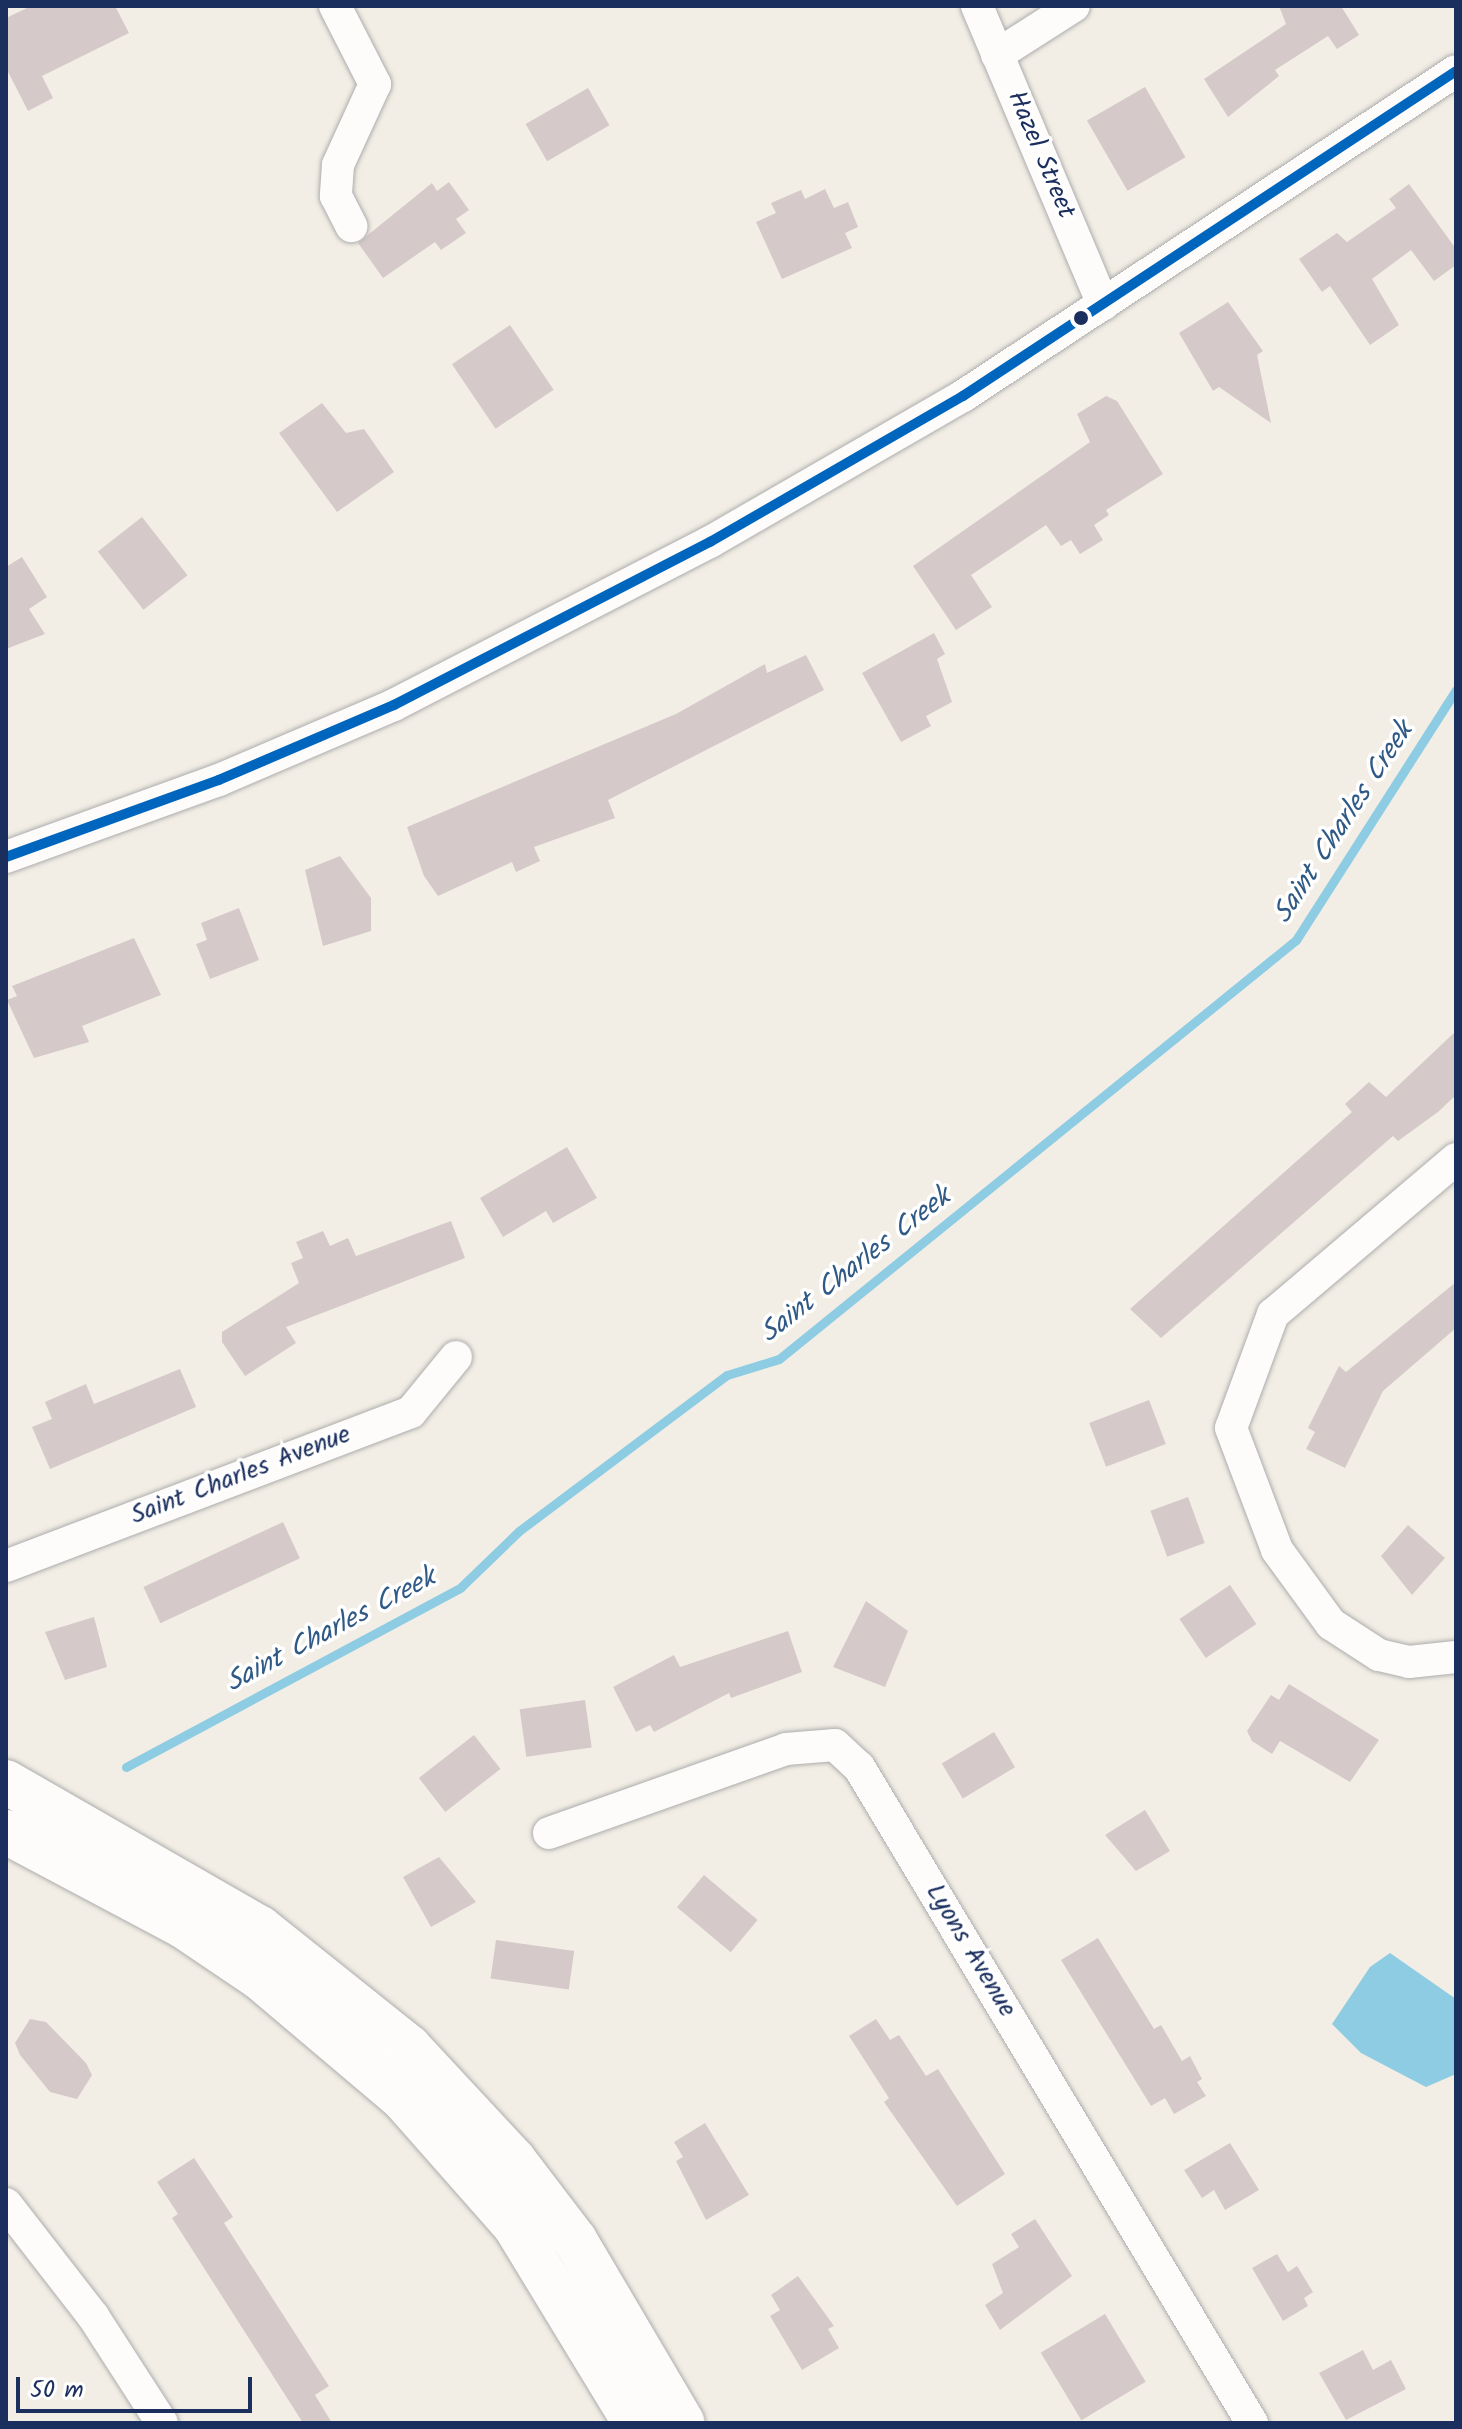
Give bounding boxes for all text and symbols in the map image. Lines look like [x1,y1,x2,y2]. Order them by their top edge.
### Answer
street label: Hazel Street [999,87,1081,223]
unlabelled marker [1073,310,1089,326]
water label: Saint Charles Creek [1267,716,1421,930]
water label: Saint Charles Creek [754,1181,958,1351]
street label: Saint Charles Avenue [127,1420,355,1532]
water label: Saint Charles Creek [220,1562,442,1700]
street label: Lyons Avenue [918,1879,1022,2023]
scale bar [20,2361,256,2411]
text: 50 m [30,2371,84,2410]

